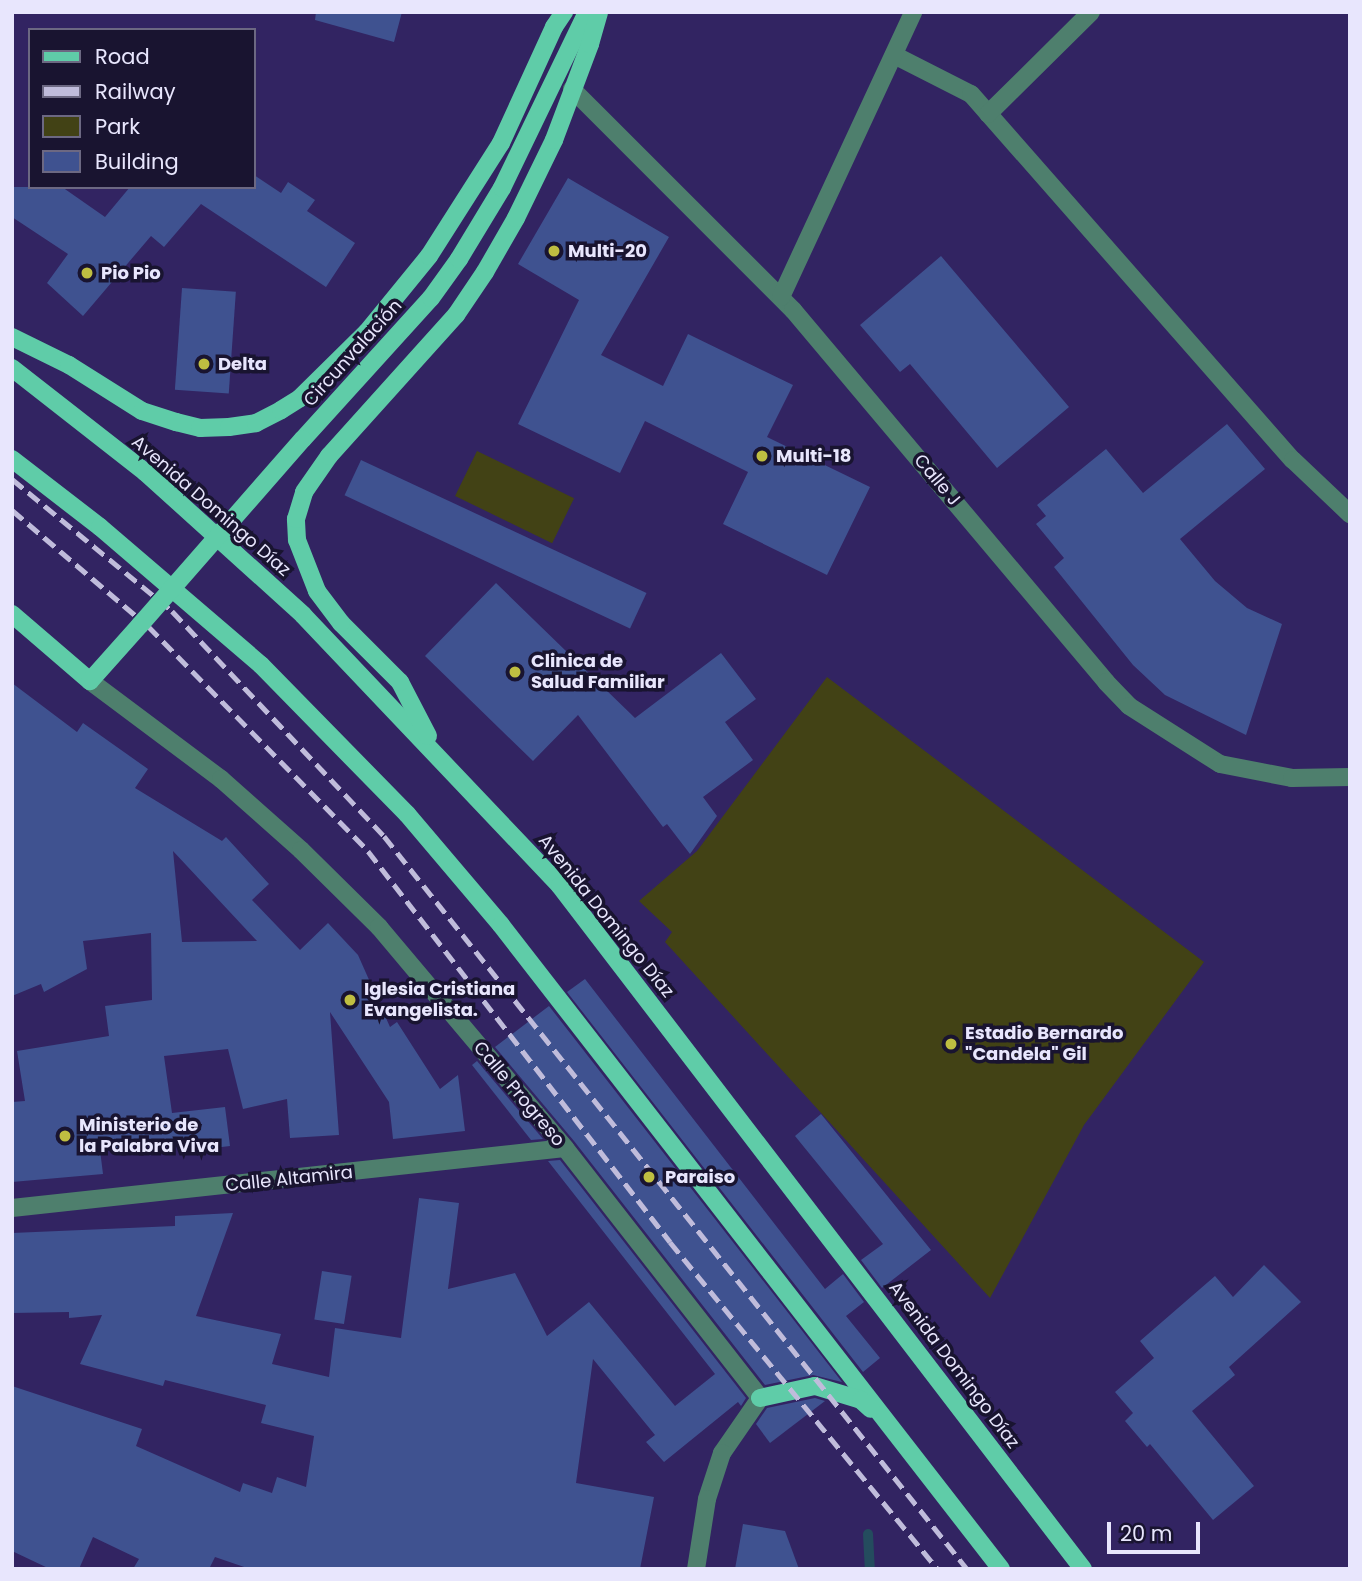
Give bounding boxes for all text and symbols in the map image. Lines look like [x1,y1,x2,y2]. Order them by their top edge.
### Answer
legend [28,28,256,189]
text: Road [95,42,150,71]
text: Railway [95,77,176,106]
text: Park [95,112,140,141]
text: Building [95,147,179,176]
place label: Multi-20 [568,240,647,262]
marker: Multi-20 [546,243,562,259]
place label: Pio Pio [101,262,161,284]
marker: Pio Pio [79,265,95,281]
street label: Circunvalación [299,295,407,411]
place label: Delta [218,353,267,375]
marker: Delta [196,356,212,372]
street label: Avenida Domingo Díaz [127,431,295,581]
place label: Multi-18 [776,445,851,467]
marker: Multi-18 [754,448,770,464]
street label: Calle J [909,450,965,510]
place label: Clinica de Salud Familiar [531,651,665,694]
marker: Clinica de Salud Familiar [505,662,525,682]
street label: Avenida Domingo Díaz [534,830,678,1002]
place label: Iglesia Cristiana Evangelista. [364,979,515,1021]
marker: Iglesia Cristiana Evangelista. [342,992,358,1008]
place label: Estadio Bernardo "Candela" Gil [965,1023,1124,1066]
marker: Estadio Bernardo "Candela" Gil [943,1036,959,1052]
street label: Calle Progreso [469,1037,569,1151]
place label: Ministerio de la Palabra Viva [79,1115,219,1158]
marker: Ministerio de la Palabra Viva [57,1128,73,1144]
street label: Calle Altamira [224,1162,354,1196]
place label: Paraiso [665,1166,735,1188]
marker: Paraiso [639,1167,659,1187]
street label: Avenida Domingo Díaz [884,1277,1024,1453]
scale bar [1110,1508,1203,1552]
text: 20 m [1120,1519,1173,1548]

